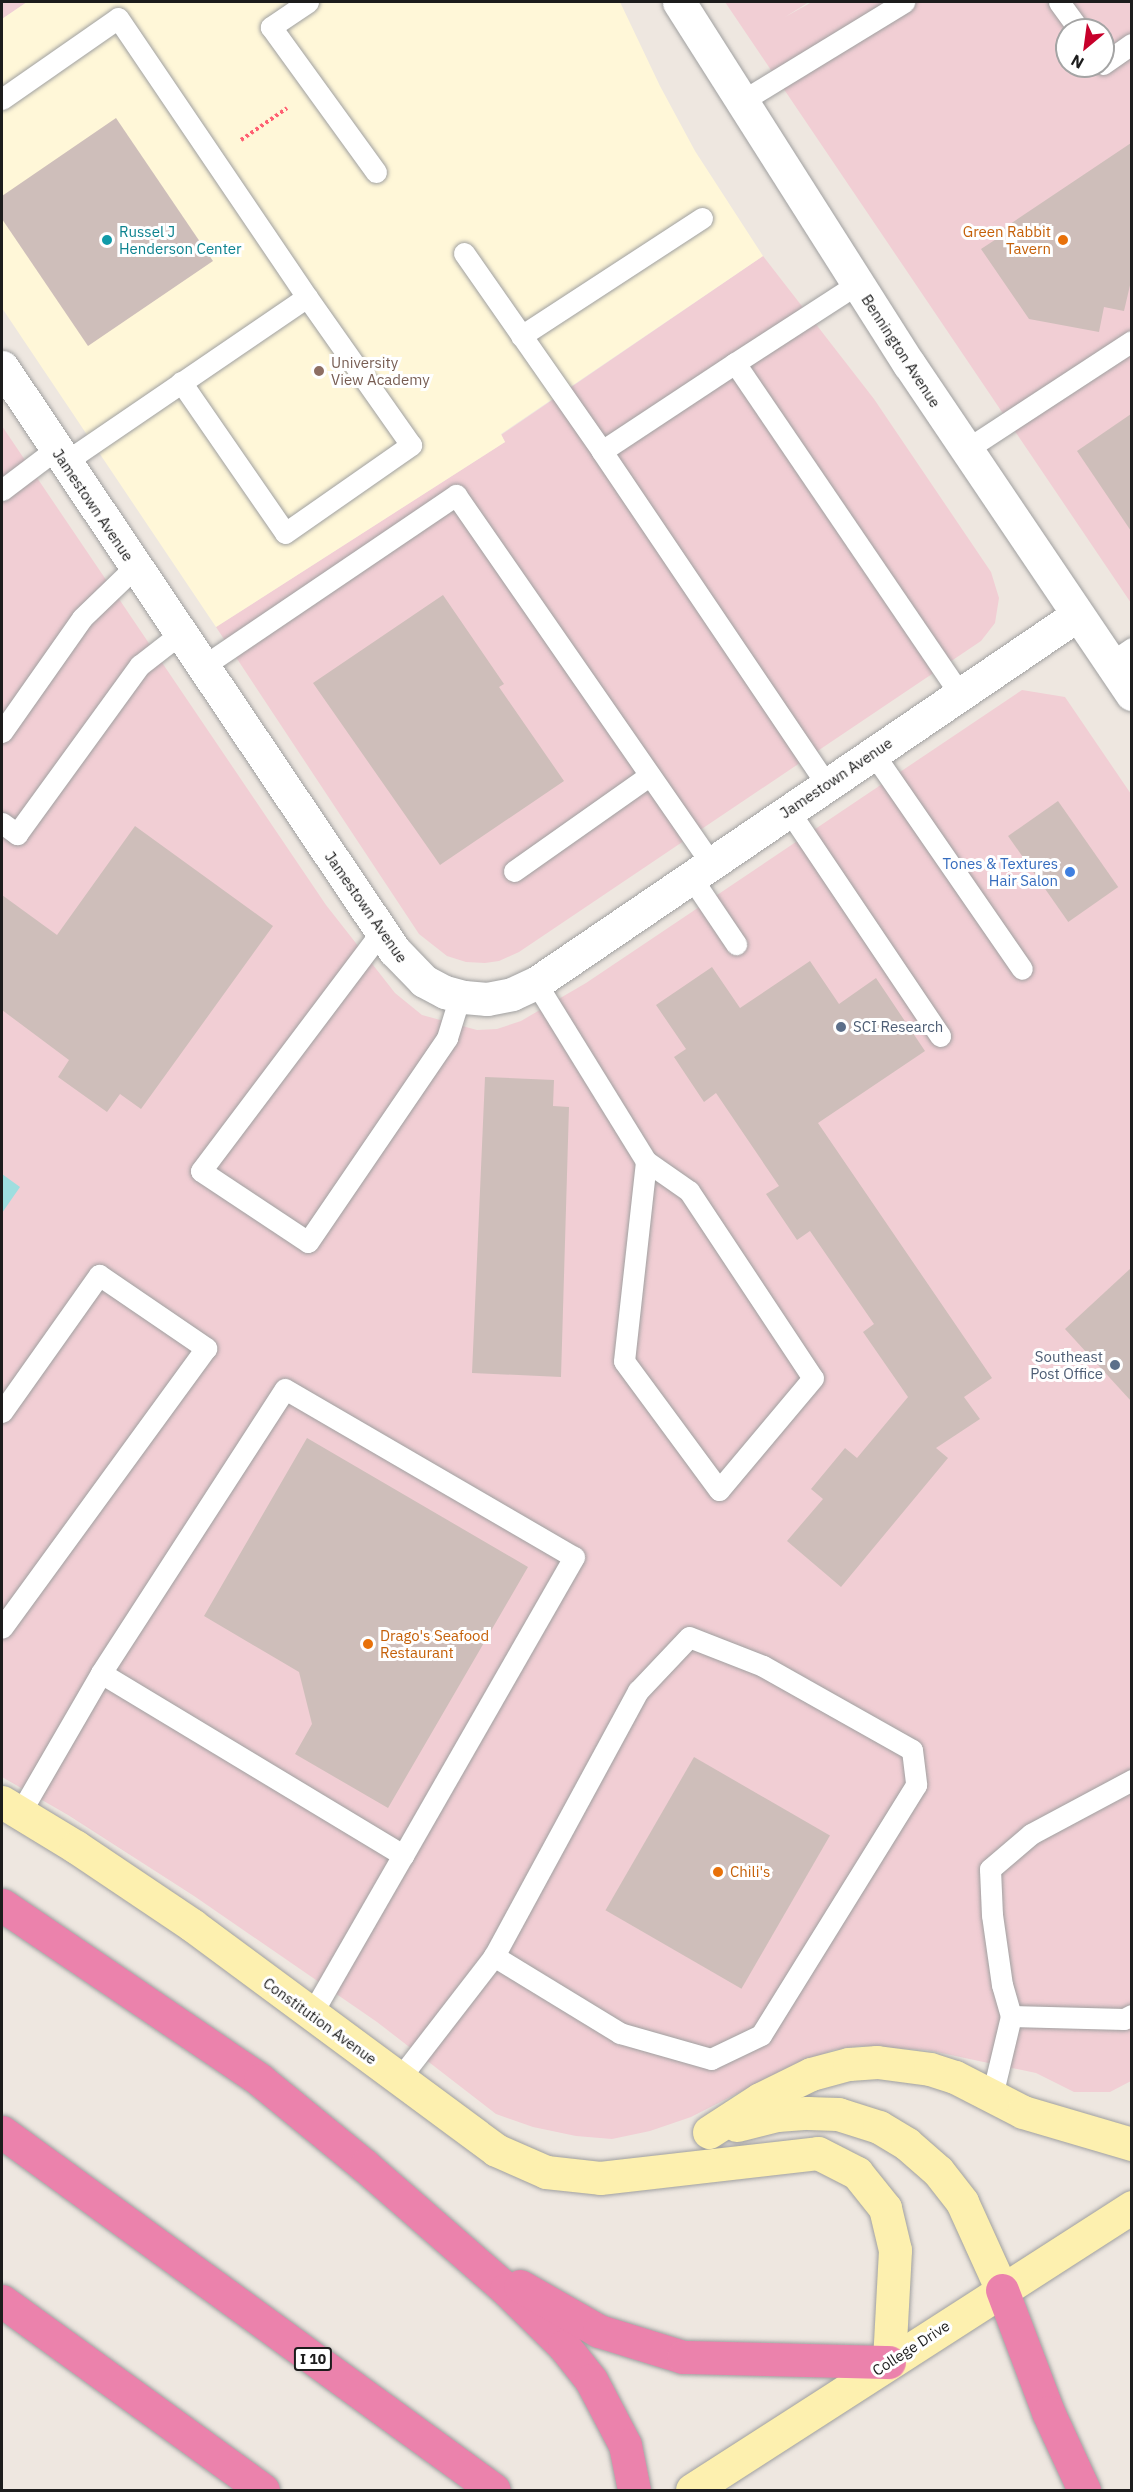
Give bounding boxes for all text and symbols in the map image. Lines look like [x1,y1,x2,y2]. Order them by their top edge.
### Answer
north arrow [1055,18,1115,78]
text: N [1067,50,1087,74]
place label: Russel J Henderson Center [119,222,242,257]
place label: Green Rabbit Tavern [963,222,1051,257]
marker: Russel J Henderson Center [100,233,114,247]
marker: Green Rabbit Tavern [1056,233,1070,247]
street label: Bennington Avenue [858,291,944,411]
place label: University View Academy [331,353,430,388]
marker: University View Academy [312,364,326,378]
street label: Jamestown Avenue [49,446,137,564]
street label: Jamestown Avenue [777,734,895,822]
street label: Jamestown Avenue [321,848,411,966]
place label: Tones & Textures Hair Salon [942,854,1058,889]
marker: Tones & Textures Hair Salon [1063,865,1077,879]
place label: SCI Research [853,1018,943,1036]
marker: SCI Research [834,1020,848,1034]
place label: Southeast Post Office [1030,1347,1103,1382]
marker: Southeast Post Office [1108,1358,1122,1372]
place label: Drago's Seafood Restaurant [380,1626,489,1661]
marker: Drago's Seafood Restaurant [361,1637,375,1651]
place label: Chili's [730,1863,770,1881]
marker: Chili's [711,1865,725,1879]
street label: Constitution Avenue [260,1974,380,2068]
street label: College Drive [869,2316,953,2380]
road number: I 10 [294,2348,332,2370]

